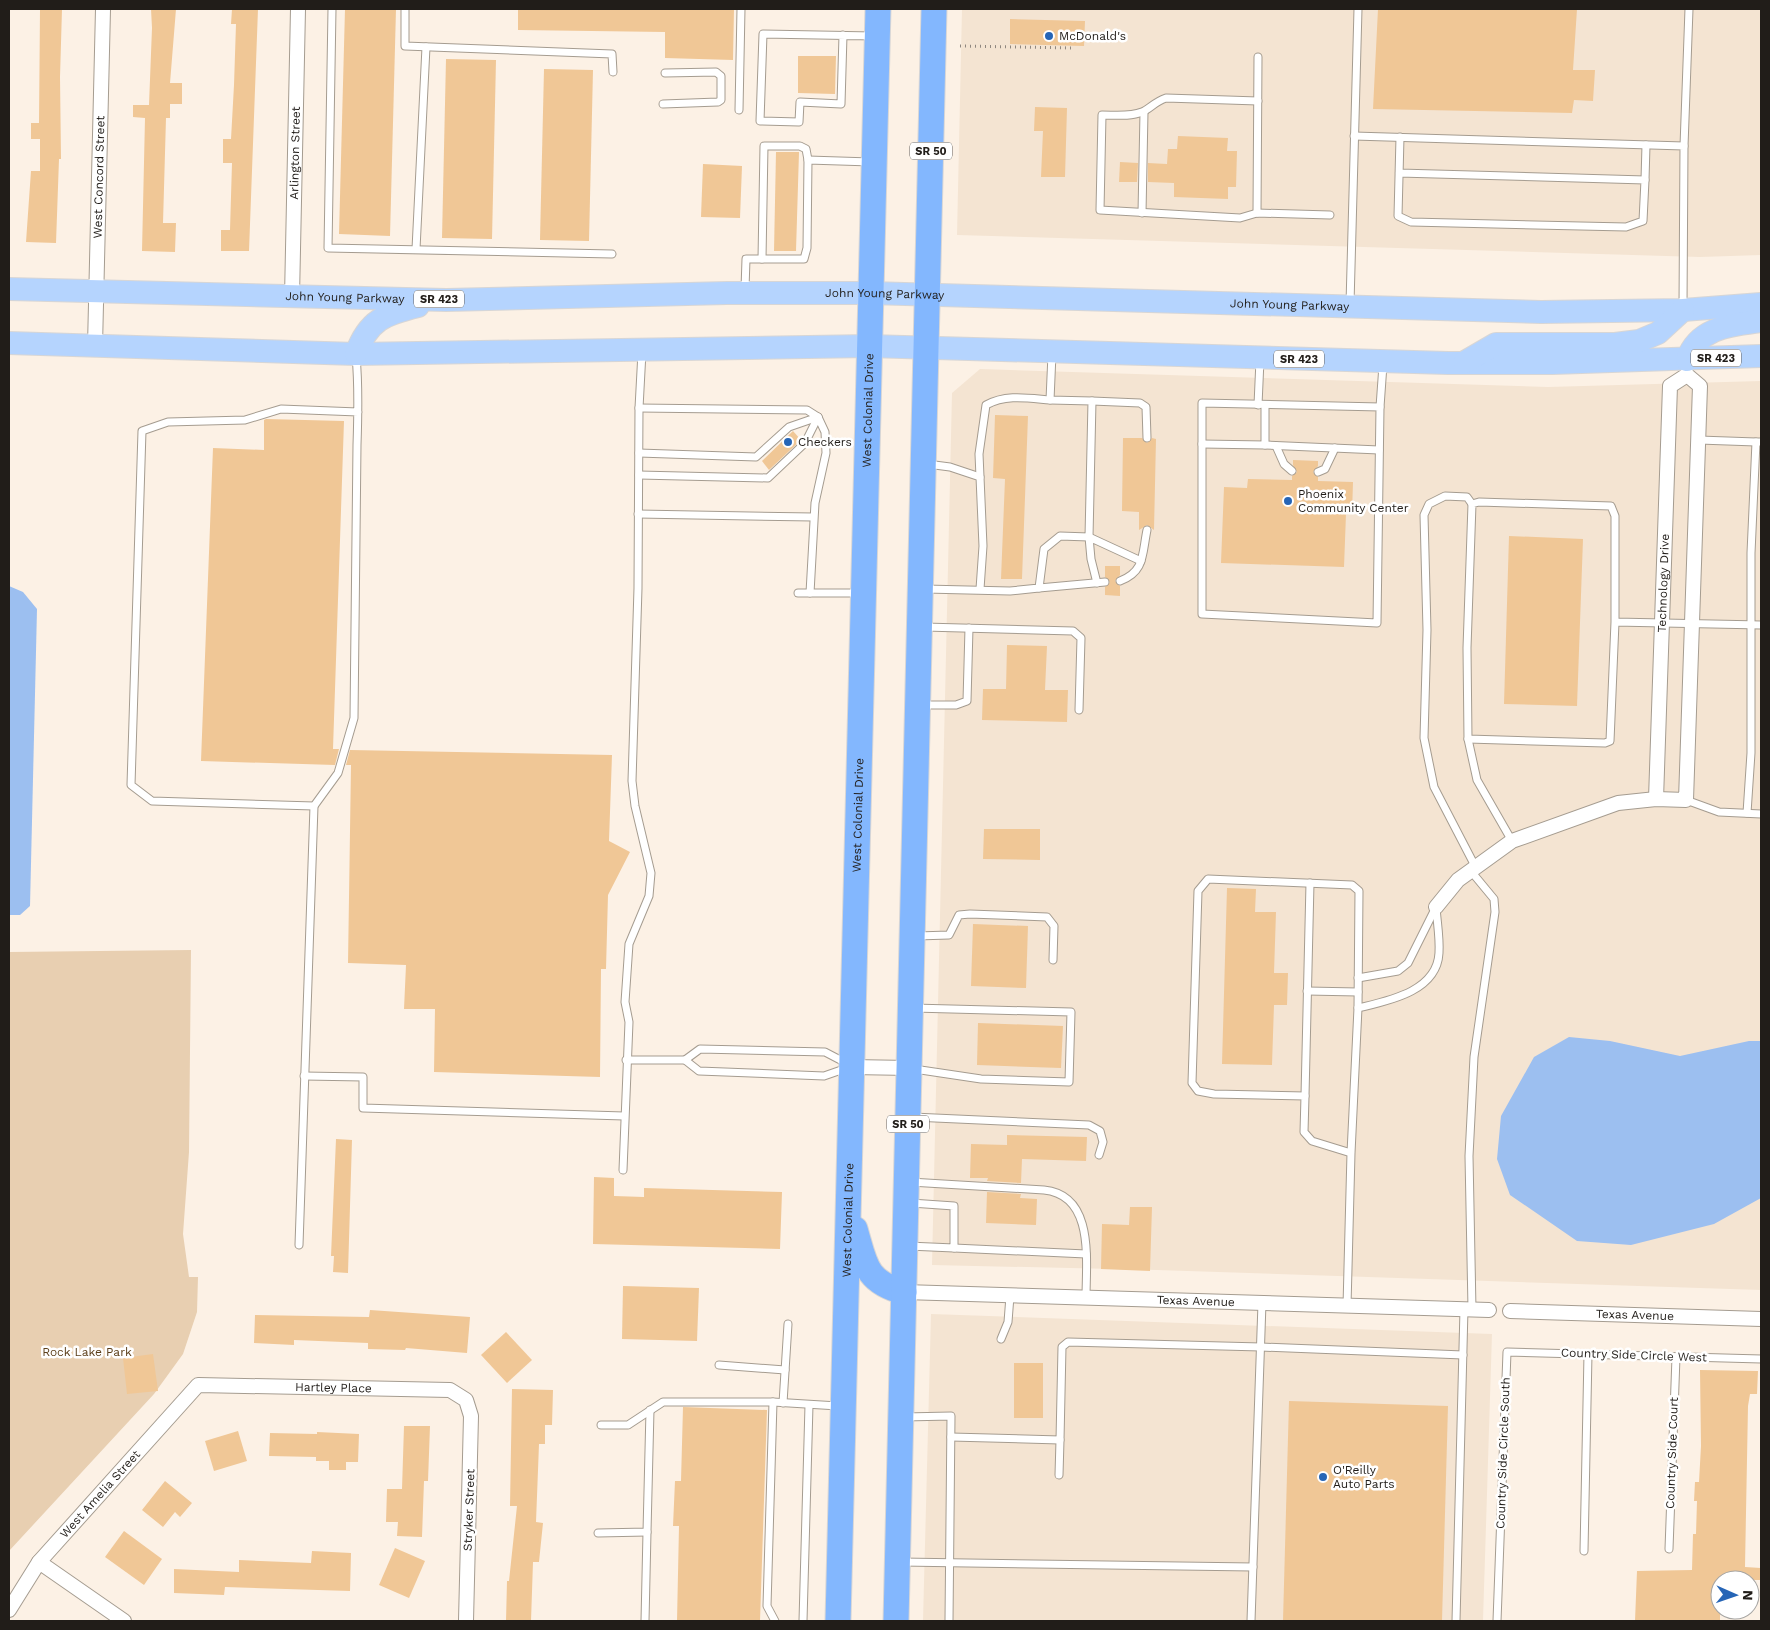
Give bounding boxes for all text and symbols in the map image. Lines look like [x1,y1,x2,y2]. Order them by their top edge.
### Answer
place label: McDonald's [1059,29,1126,43]
marker: McDonald's [1043,30,1055,42]
street label: Arlington Street [287,106,303,200]
street label: West Concord Street [91,115,107,239]
road number: SR 50 [910,142,952,160]
street label: John Young Parkway [825,286,945,302]
street label: John Young Parkway [285,289,406,306]
road number: SR 423 [414,290,464,308]
street label: John Young Parkway [1230,296,1350,314]
road number: SR 423 [1691,349,1741,366]
road number: SR 423 [1274,350,1324,368]
street label: West Colonial Drive [860,353,876,468]
place label: Checkers [798,435,852,449]
marker: Checkers [782,436,794,448]
place label: Phoenix Community Center [1298,487,1409,515]
marker: Phoenix Community Center [1282,495,1294,507]
street label: Technology Drive [1655,533,1672,633]
street label: West Colonial Drive [850,758,866,873]
road number: SR 50 [887,1116,929,1132]
street label: West Colonial Drive [840,1163,856,1278]
street label: Texas Avenue [1157,1293,1235,1309]
street label: Texas Avenue [1596,1307,1674,1323]
park label: Rock Lake Park [42,1345,132,1359]
street label: Country Side Circle West [1561,1345,1707,1365]
street label: Country Side Circle South [1493,1377,1513,1529]
street label: Hartley Place [295,1380,372,1395]
street label: Country Side Court [1663,1397,1681,1509]
street label: West Amelia Street [57,1447,143,1541]
place label: O'Reilly Auto Parts [1333,1463,1395,1491]
street label: Stryker Street [461,1469,477,1551]
marker: O'Reilly Auto Parts [1317,1471,1329,1483]
north arrow [1710,1570,1760,1620]
text: N [1740,1590,1756,1601]

